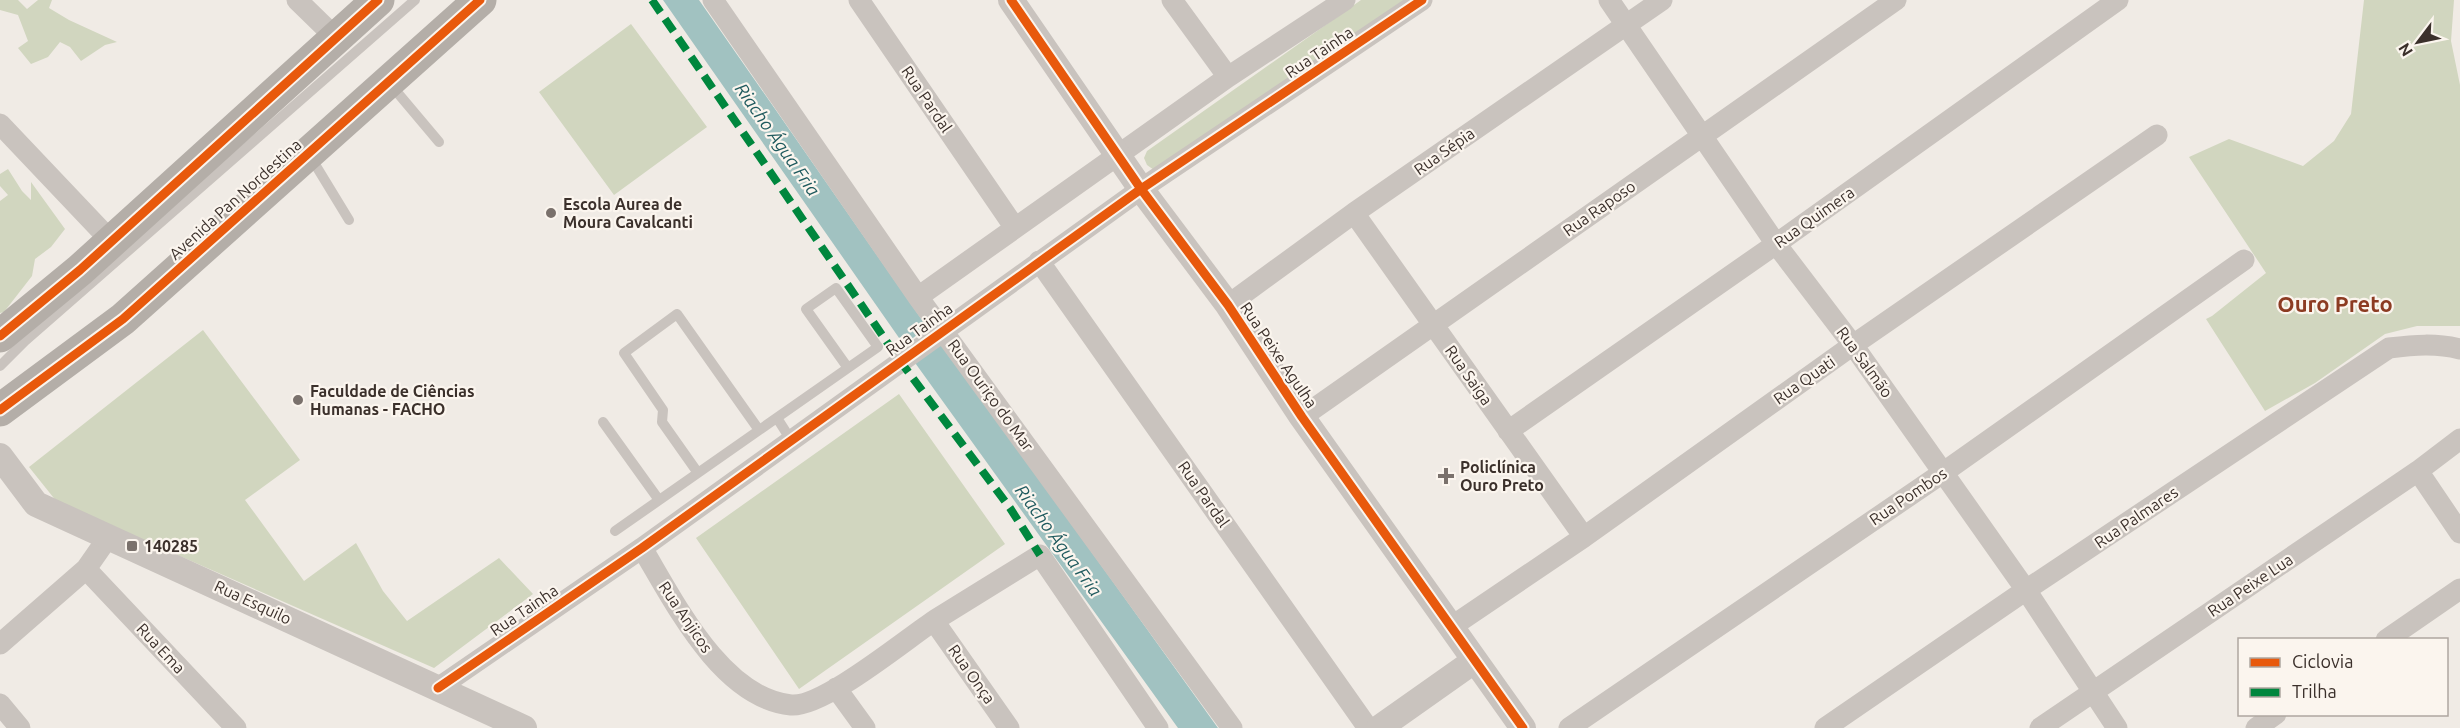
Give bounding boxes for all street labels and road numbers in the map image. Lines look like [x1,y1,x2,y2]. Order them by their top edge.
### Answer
street label: Rua Tainha [1282,23,1356,81]
street label: Rua Pardal [898,62,956,136]
street label: Rua Sépia [1410,124,1478,178]
street label: Avenida Pan Nordestina [165,135,305,263]
street label: Rua Raposo [1559,176,1639,240]
street label: Rua Quimera [1771,183,1857,251]
street label: Rua Tainha [882,299,956,359]
street label: Rua Peixe Agulha [1237,299,1321,411]
street label: Rua Salmão [1833,323,1897,401]
street label: Rua Ouriço do Mar [944,336,1038,454]
street label: Rua Saiga [1442,342,1496,408]
street label: Rua Quati [1770,352,1838,408]
street label: Rua Pardal [1175,458,1233,530]
street label: Rua Pombos [1866,464,1950,528]
street label: Rua Palmares [2091,482,2181,551]
street label: Rua Peixe Lua [2204,550,2296,620]
street label: Rua Esquilo [212,576,294,628]
street label: Rua Anjicos [656,578,716,656]
street label: Rua Tainha [487,581,561,639]
street label: Rua Ema [133,619,189,677]
street label: Rua Onça [945,641,999,707]

